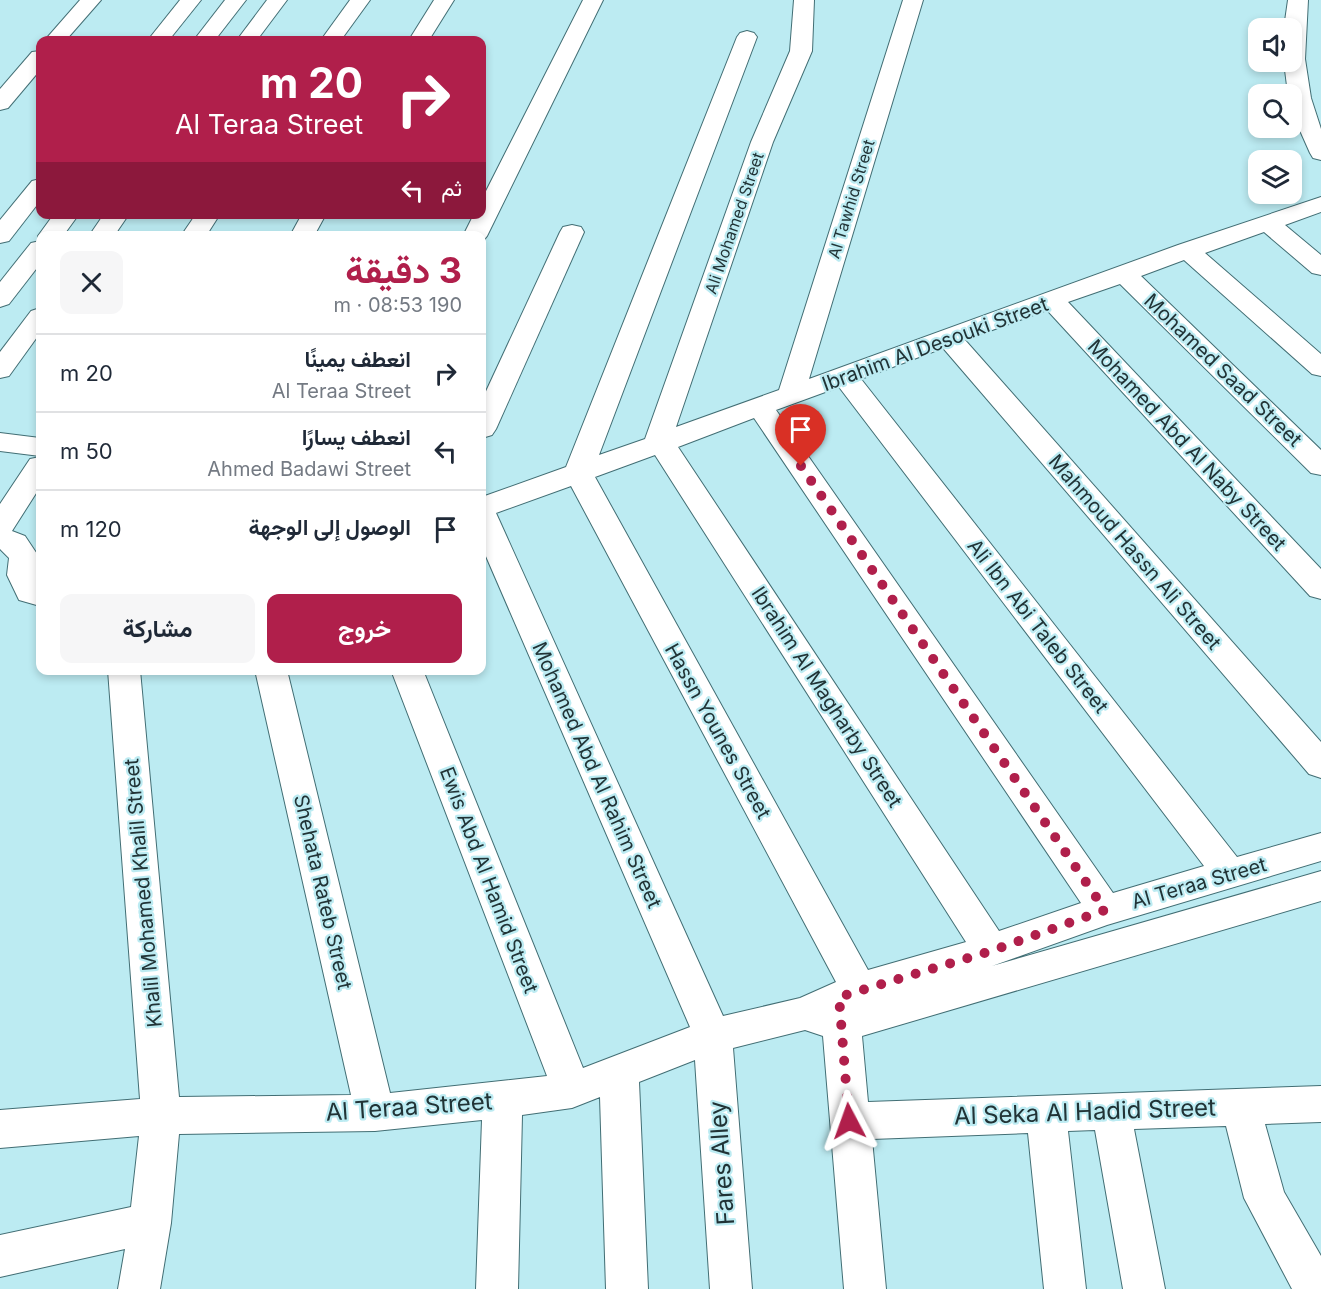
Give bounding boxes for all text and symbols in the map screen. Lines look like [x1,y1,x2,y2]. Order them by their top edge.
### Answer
map controls [1248,18,1302,204]
button: sound [1248,18,1302,72]
text: 20 m [260,57,363,108]
icon: right [384,60,462,138]
button: search [1248,84,1302,138]
text: Al Teraa Street [175,108,363,141]
street label: Al Tawhid Street [823,137,879,261]
street label: Ali Mohamed Street [700,150,768,296]
button: layers [1248,150,1302,204]
icon: left [396,174,429,207]
text: ثم [441,175,462,201]
text: 3 دقيقة [345,248,462,292]
button: close [60,251,123,314]
street label: Mohamed Saad Street [1139,289,1307,452]
street label: Ibrahim Al Desouki Street [819,292,1052,396]
text: 190 m · 08:53 [333,293,462,317]
street label: Mohamed Abd Al Naby Street [1083,334,1291,556]
text: انعطف يمينًا [304,346,411,372]
icon: right [429,357,462,390]
text: 20 m [60,360,113,386]
text: Al Teraa Street [272,379,411,403]
pin [775,404,826,466]
icon: arrive [784,413,817,446]
text: انعطف يسارًا [302,424,411,450]
icon: left [429,435,462,468]
text: 50 m [60,438,113,464]
street label: Mahmoud Hassn Ali Street [1044,450,1227,655]
text: Ahmed Badawi Street [207,457,411,481]
icon: arrive [429,513,462,546]
text: الوصول إلى الوجهة [248,514,411,540]
text: 120 m [60,516,122,542]
street label: Ali Ibn Abi Taleb Street [963,534,1114,718]
street label: Ibrahim Al Magharby Street [747,582,908,812]
button: مشاركة [60,594,255,663]
button: خروج [267,594,462,663]
street label: Mohamed Abd Al Rahim Street [527,638,667,912]
street label: Hassn Younes Street [660,639,776,823]
street label: Khalil Mohamed Khalil Street [119,757,167,1028]
street label: Ewis Abd Al Hamid Street [435,763,543,997]
street label: Shehata Rateb Street [289,792,357,992]
street label: Al Teraa Street [1129,852,1270,914]
street label: Al Teraa Street [325,1086,494,1127]
position arrow [817,1089,881,1153]
street label: Al Seka Al Hadid Street [954,1092,1217,1131]
street label: Fares Alley [703,1100,740,1226]

